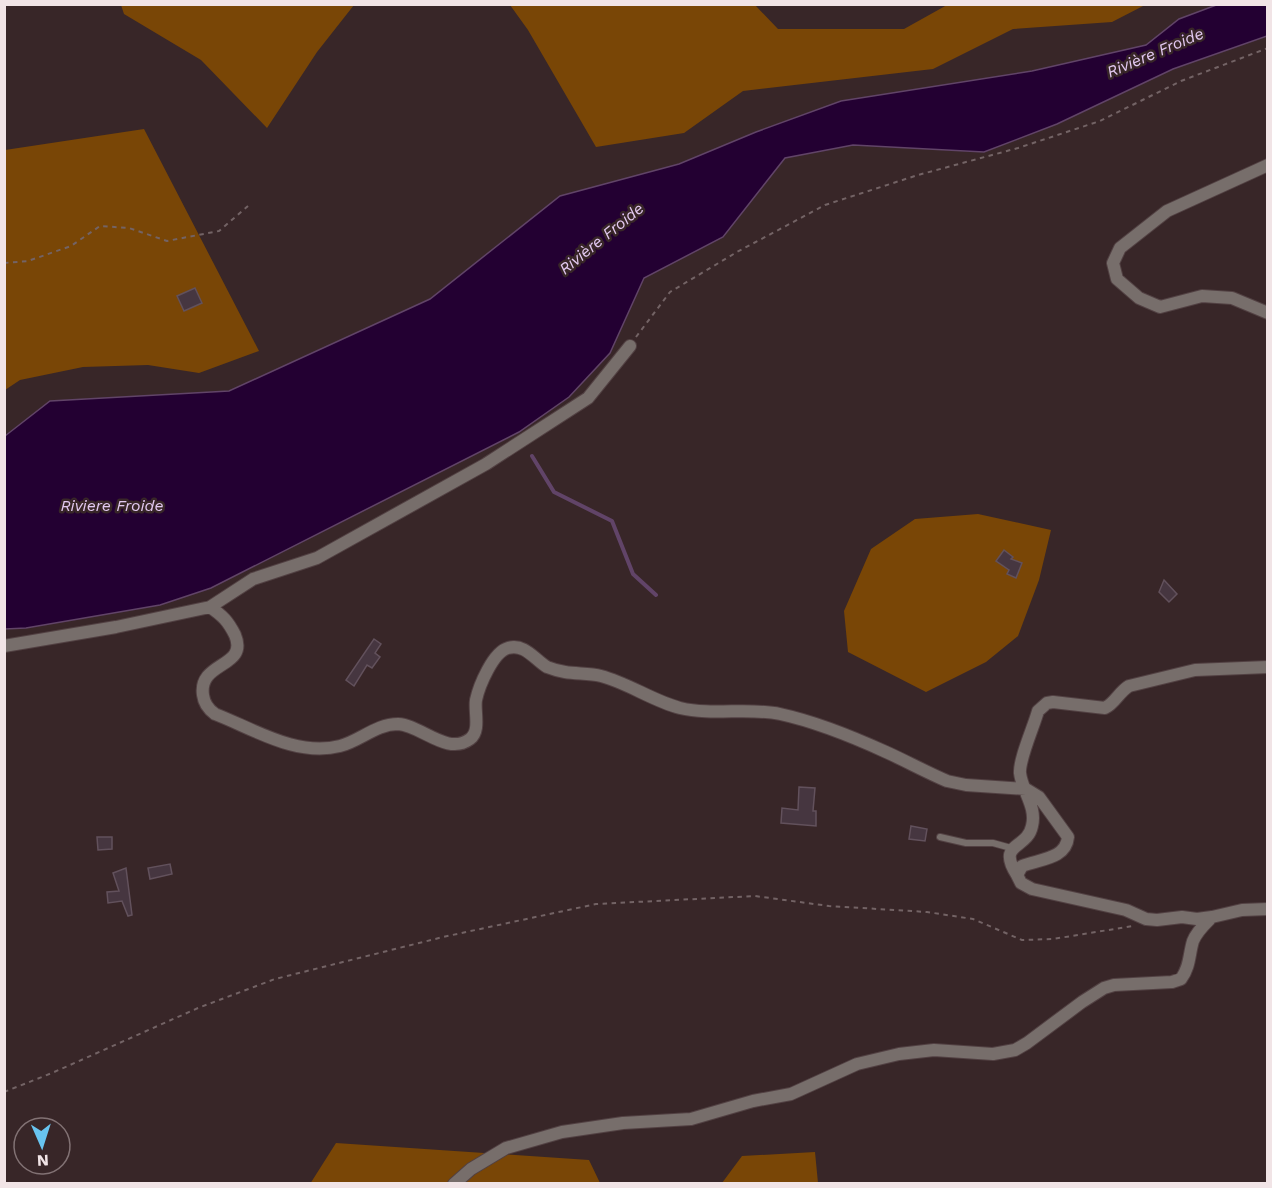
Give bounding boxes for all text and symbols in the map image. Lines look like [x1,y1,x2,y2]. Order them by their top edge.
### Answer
water label: Rivière Froide [1104,24,1206,81]
water label: Rivière Froide [555,199,647,278]
water label: Riviere Froide [60,496,164,515]
north arrow [12,1116,72,1176]
text: N [36,1151,49,1170]

